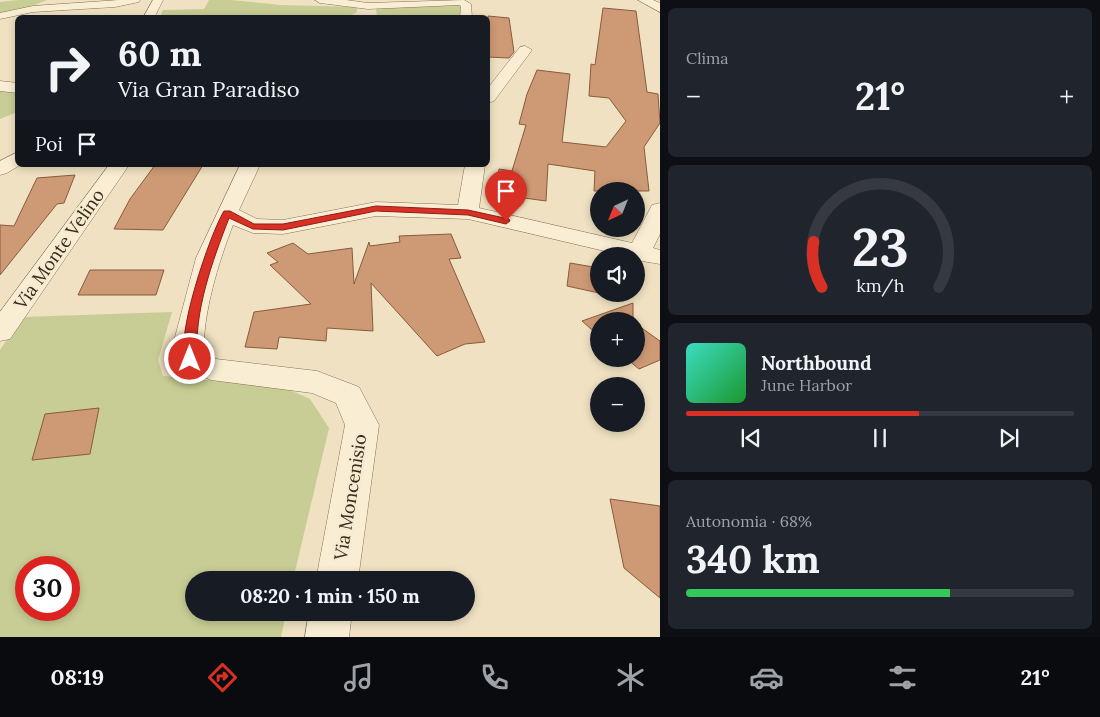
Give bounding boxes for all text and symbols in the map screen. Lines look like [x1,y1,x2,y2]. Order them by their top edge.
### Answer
text: 60 m [118,31,202,76]
icon: right [35,35,100,100]
text: Clima [686,48,729,68]
text: 21° [855,72,905,120]
text: Via Gran Paradiso [118,75,300,103]
text: − [686,79,701,115]
text: + [1059,79,1074,115]
icon: arrive [73,130,101,158]
text: Poi [35,132,63,156]
pin [485,170,527,221]
icon: arrive [492,177,520,205]
north arrow [590,182,645,238]
map controls [590,182,645,432]
street label: Via Monte Velino [8,184,109,315]
text: 23 [852,214,908,280]
button: sound [590,247,645,302]
text: km/h [856,274,904,297]
button: + [590,312,645,367]
position arrow [163,332,215,384]
text: Northbound [761,351,872,375]
text: June Harbor [761,375,852,395]
button: − [590,377,645,432]
icon: previous [737,424,765,452]
icon: pause [866,424,894,452]
icon: next [995,424,1023,452]
street label: Via Moncenisio [329,432,371,563]
text: Autonomia · 68% [686,511,812,531]
text: 340 km [686,535,820,583]
speed limit sign: 30 [15,556,80,621]
text: 08:20 · 1 min · 150 m [240,584,420,608]
icon: directions [205,660,240,695]
icon: music [341,660,376,695]
icon: phone [477,660,512,695]
icon: climate [613,660,648,695]
icon: car [749,660,784,695]
icon: filters [885,660,920,695]
text: 08:19 [50,663,104,691]
text: 21° [1020,663,1050,691]

